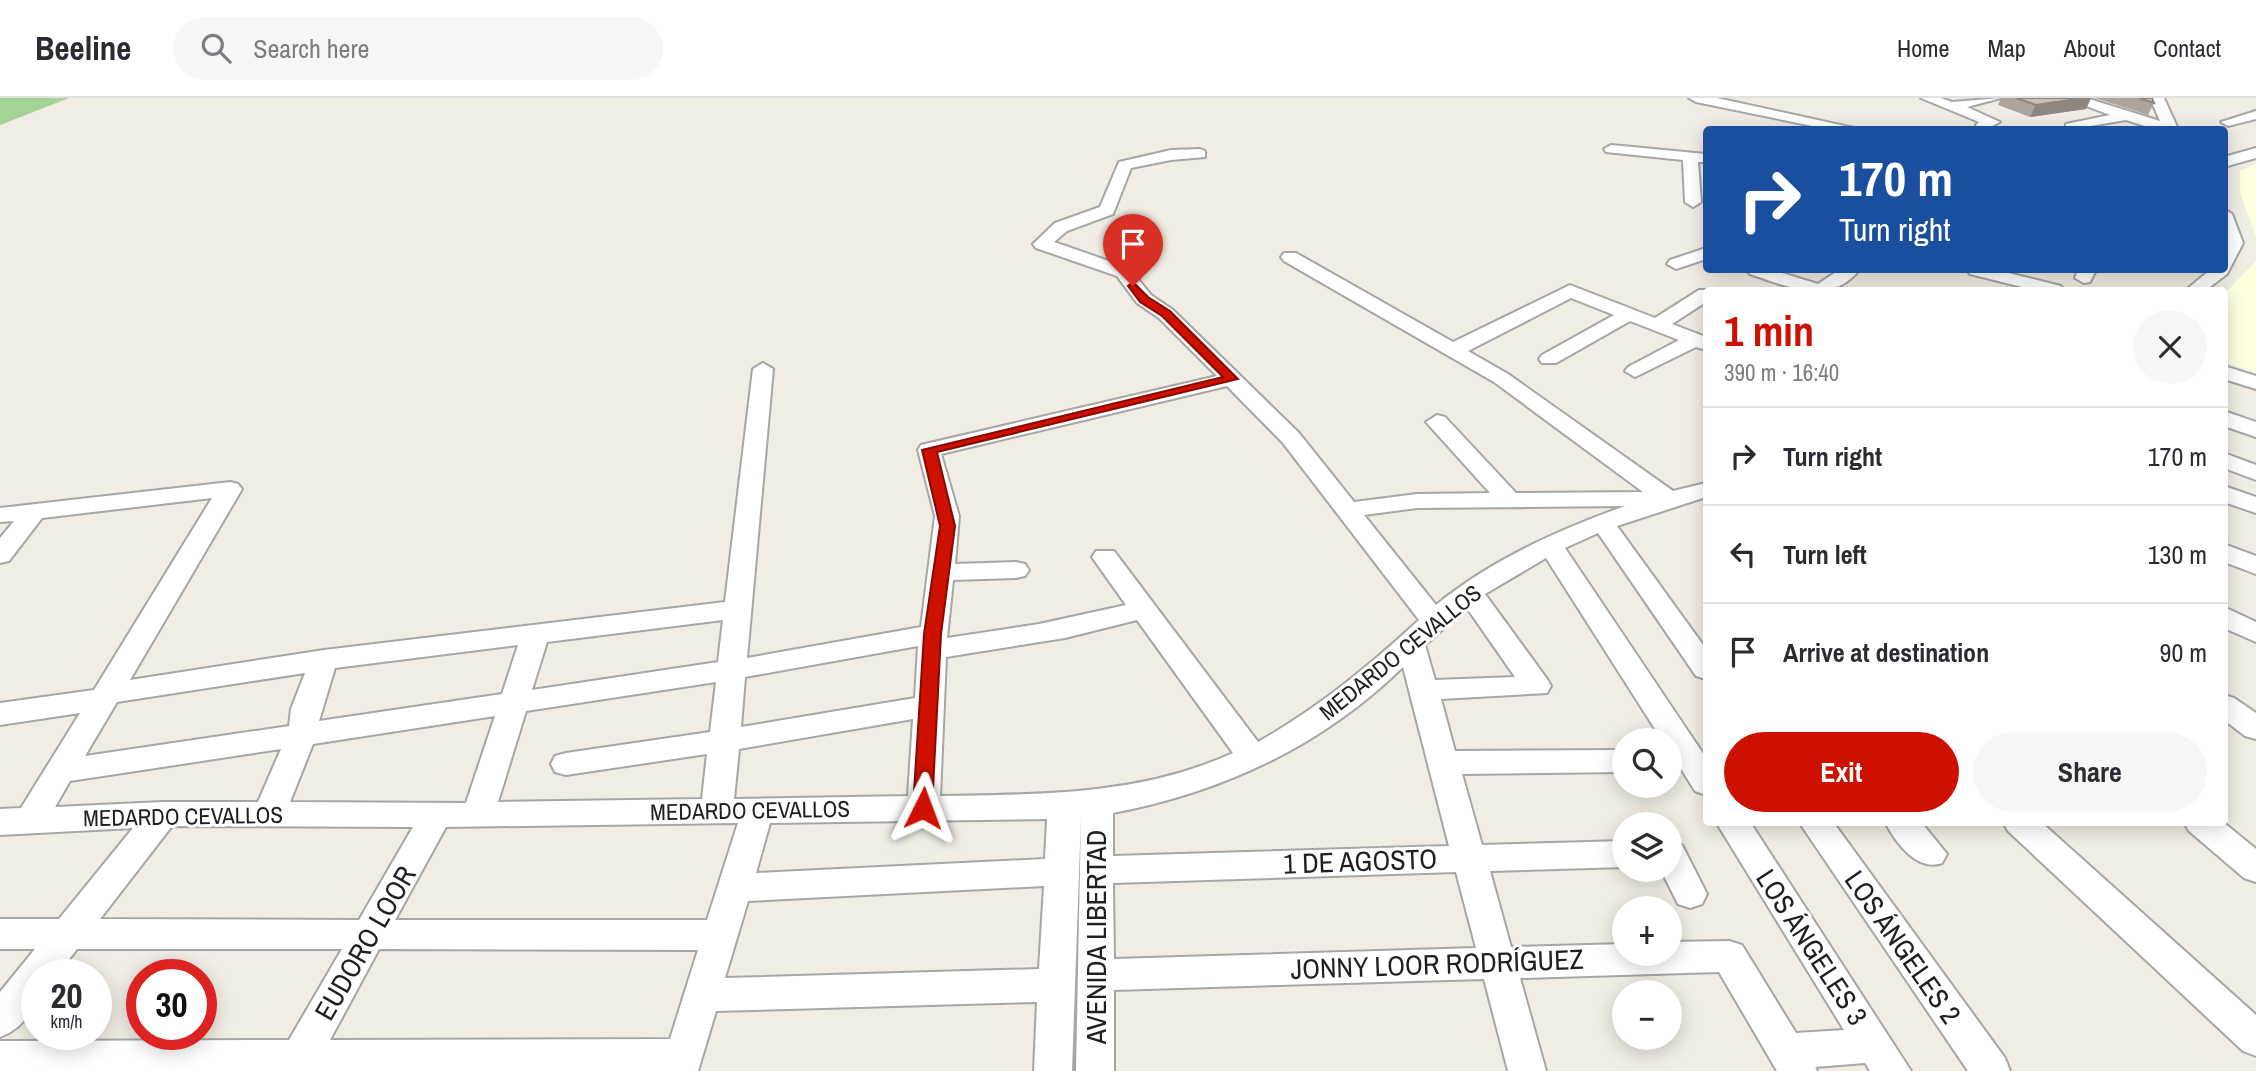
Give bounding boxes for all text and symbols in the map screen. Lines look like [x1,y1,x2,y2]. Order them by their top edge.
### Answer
search box [173,17,663,80]
text: Beeline [35,26,131,70]
icon: search [197,29,235,67]
text: Search here [253,31,369,66]
text: Home [1897,32,1949,64]
text: Map [1987,32,2026,64]
text: About [2064,32,2115,64]
text: Contact [2153,32,2221,64]
text: 170 m [1839,145,1953,211]
icon: right [1724,154,1815,245]
text: Turn right [1839,208,1951,251]
pin [1103,214,1163,286]
icon: arrive [1114,225,1152,263]
text: 1 min [1724,303,1814,359]
button: close [2133,310,2207,384]
text: 390 m · 16:40 [1724,357,1839,388]
icon: right [1724,437,1762,475]
text: Turn right [1783,439,1882,474]
text: 170 m [2148,439,2207,474]
icon: left [1724,535,1762,573]
text: Turn left [1783,537,1867,572]
text: 130 m [2148,537,2207,572]
street label: MEDARDO CEVALLOS [1313,577,1487,727]
icon: arrive [1724,633,1762,671]
text: Arrive at destination [1783,635,1989,670]
text: 90 m [2160,635,2207,670]
map controls [1612,728,1682,1050]
button: search [1612,728,1682,798]
button: Exit [1724,732,1959,812]
button: Share [1973,732,2207,812]
position arrow [886,771,960,845]
street label: MEDARDO CEVALLOS [650,793,850,827]
street label: MEDARDO CEVALLOS [83,799,283,833]
button: layers [1612,812,1682,882]
street label: AVENIDA LIBERTAD [1077,830,1115,1045]
street label: 1 DE AGOSTO [1282,839,1438,883]
street label: EUDORO LOOR [305,859,425,1027]
street label: LOS ÁNGELES 3 [1747,862,1877,1032]
street label: LOS ÁNGELES 2 [1836,863,1970,1031]
button: + [1612,896,1682,966]
street label: JONNY LOOR RODRÍGUEZ [1290,940,1584,988]
speed limit sign: 30 [126,959,217,1050]
text: 20 [51,972,82,1019]
button: − [1612,980,1682,1050]
text: km/h [51,1009,83,1034]

